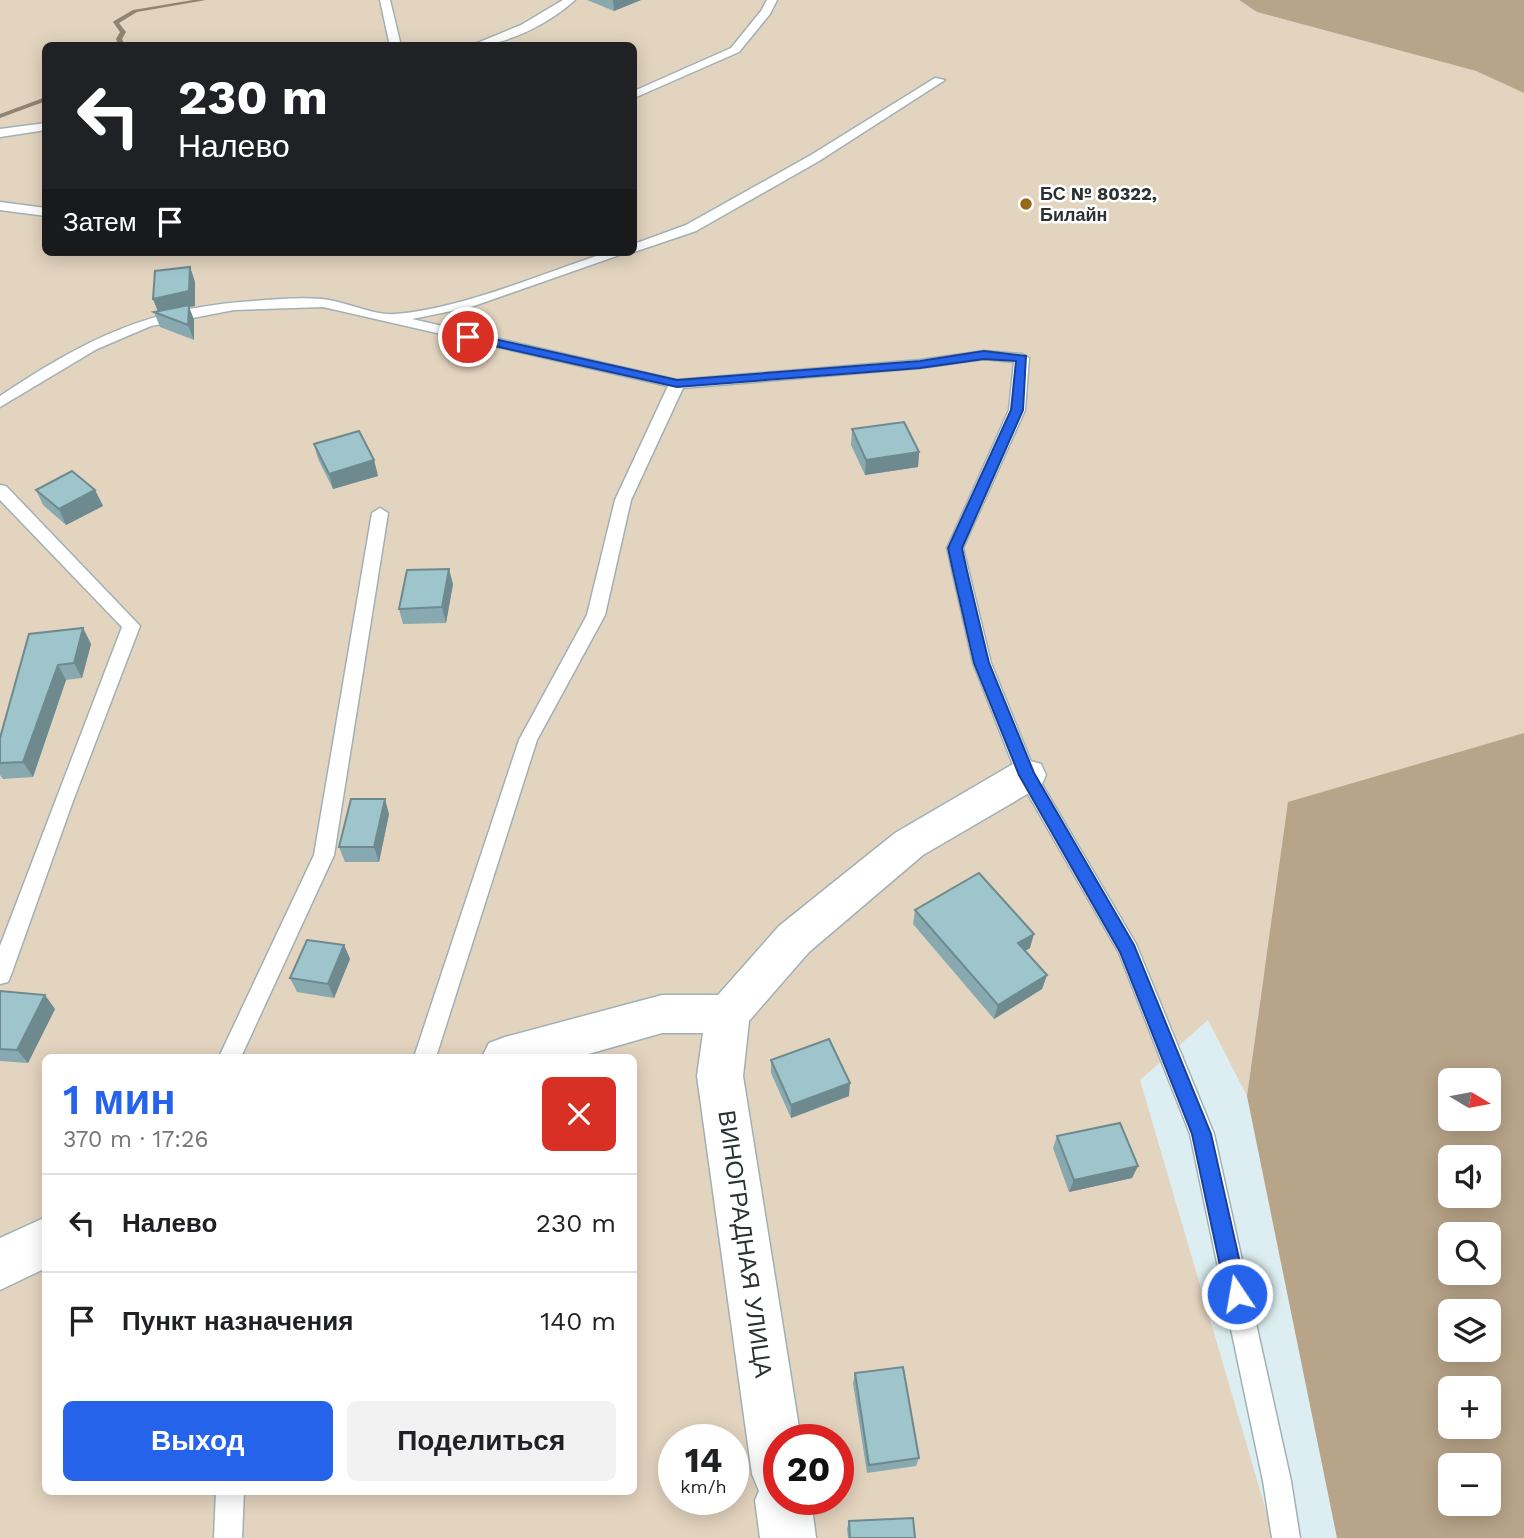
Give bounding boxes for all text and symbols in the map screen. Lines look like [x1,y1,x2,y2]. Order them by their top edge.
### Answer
text: 230 m [178,68,328,126]
icon: left [63,70,154,161]
text: Налево [178,127,290,165]
place label: БС № 80322, Билайн [1040,183,1157,225]
marker: БС № 80322, Билайн [1018,196,1034,212]
icon: arrive [151,203,189,241]
text: Затем [63,207,137,237]
pin [438,307,498,367]
icon: arrive [449,318,487,356]
north arrow [1438,1068,1502,1130]
map controls [1438,1068,1501,1516]
text: 1 мин [63,1075,176,1124]
button: close [542,1077,616,1151]
street label: ВИНОГРАДНАЯ УЛИЦА [712,1108,778,1380]
text: 370 m · 17:26 [63,1126,209,1153]
button: sound [1438,1145,1501,1208]
icon: left [63,1204,101,1242]
text: Налево [122,1208,217,1238]
text: 230 m [536,1208,616,1238]
button: search [1438,1222,1501,1285]
position arrow [1200,1257,1274,1331]
button: layers [1438,1299,1501,1362]
icon: arrive [63,1302,101,1340]
text: Пункт назначения [122,1306,353,1336]
text: 140 m [540,1306,616,1336]
button: + [1438,1376,1501,1439]
button: Выход [63,1401,333,1481]
button: Поделиться [347,1401,616,1481]
speed limit sign: 20 [763,1424,854,1515]
text: 14 [685,1439,722,1481]
button: − [1438,1453,1501,1516]
text: km/h [680,1476,727,1497]

